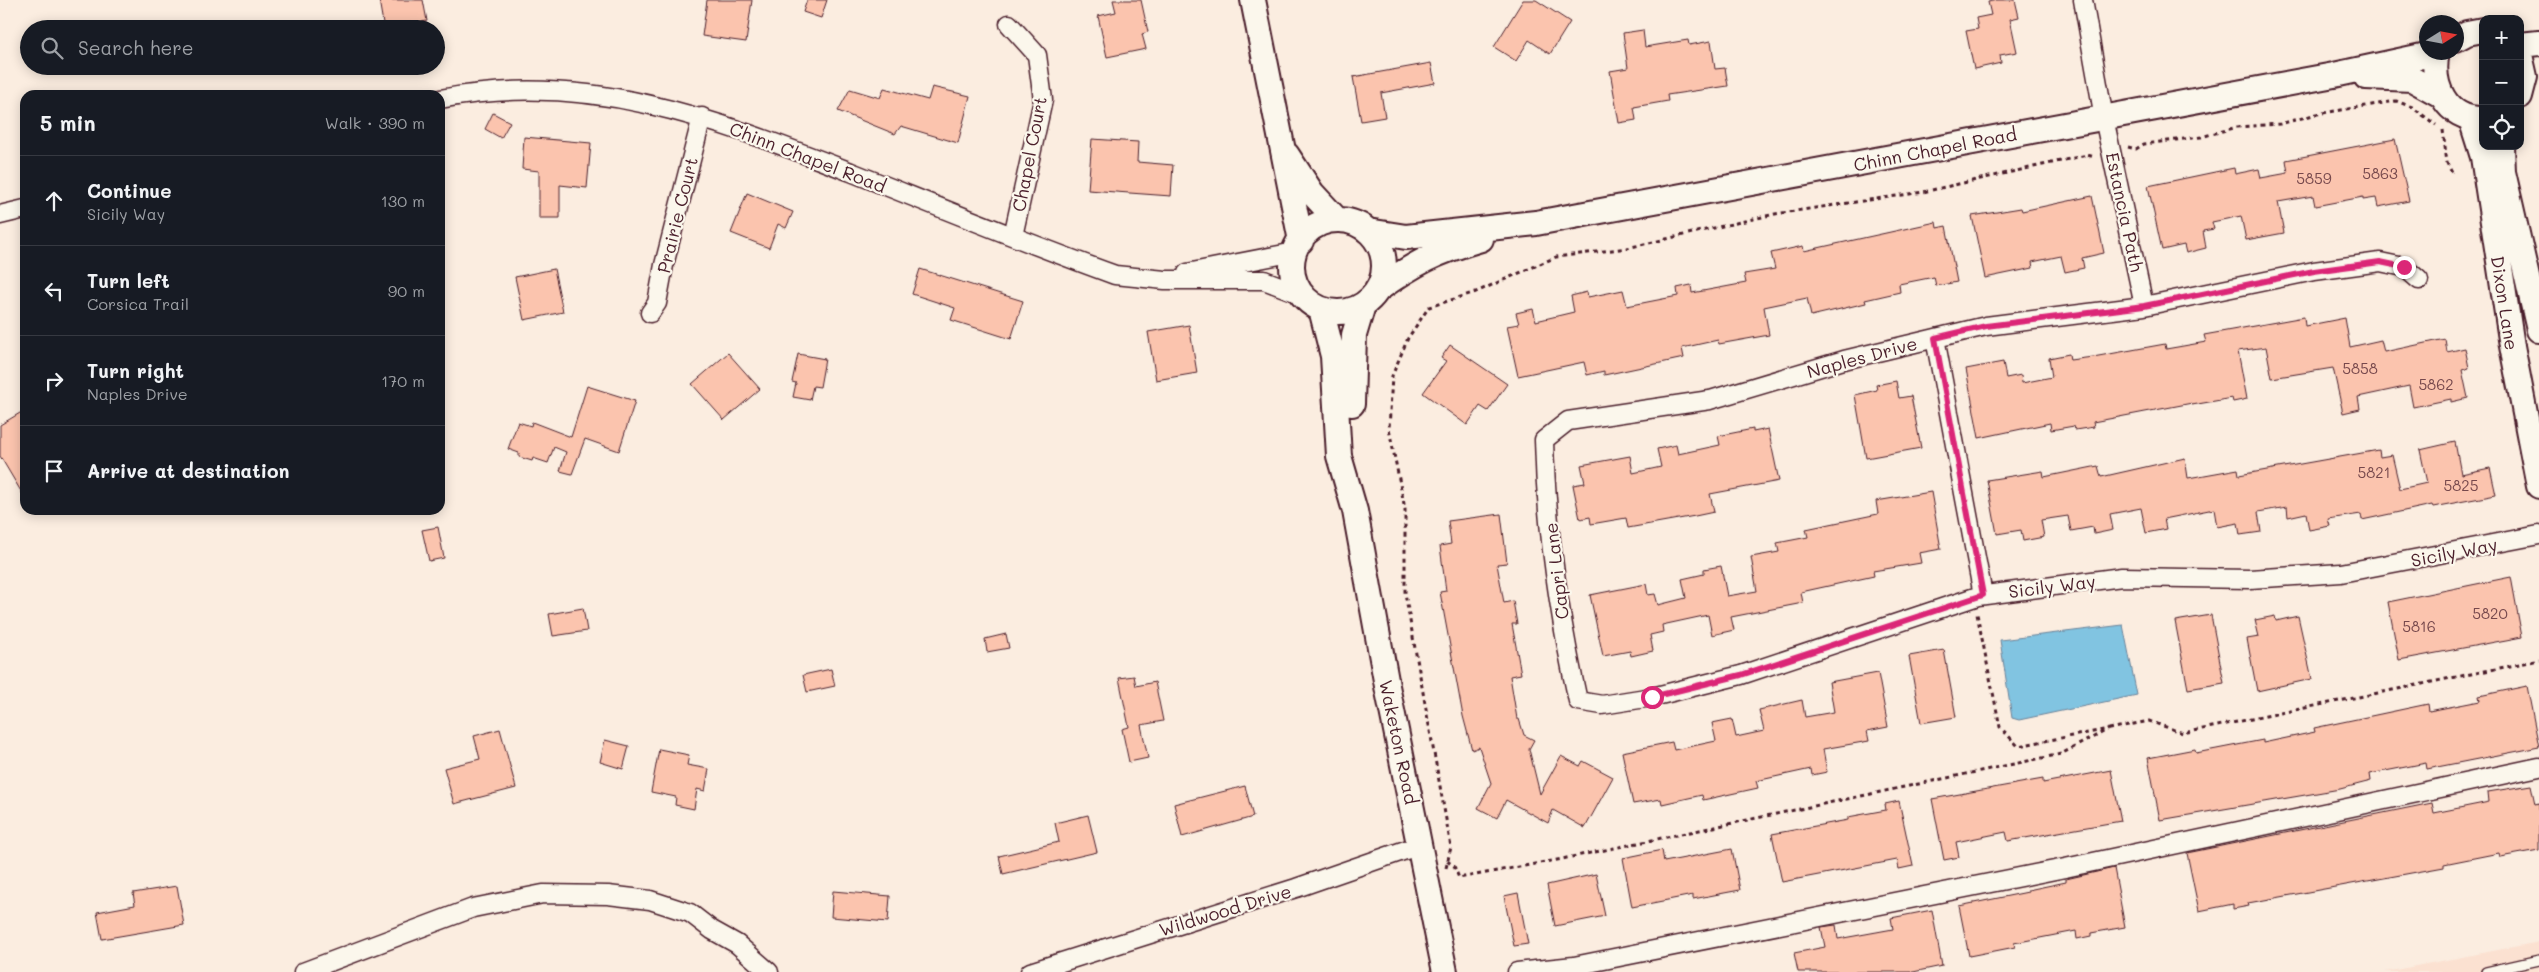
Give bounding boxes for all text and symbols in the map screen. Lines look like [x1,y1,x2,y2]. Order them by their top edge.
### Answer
north arrow [2419,15,2464,60]
map controls [2479,15,2524,150]
button: + [2479,15,2524,60]
search box [20,20,445,75]
icon: search [38,34,66,62]
text: Search here [78,35,194,60]
button: − [2479,60,2524,105]
street label: Chapel Court [1006,94,1052,214]
button: locate [2479,105,2524,150]
text: 5 min [40,109,96,136]
text: Walk · 390 m [325,112,425,133]
street label: Chinn Chapel Road [726,116,890,198]
street label: Chinn Chapel Road [1851,121,2019,177]
street label: Estancia Path [2101,150,2149,274]
street label: Prairie Court [651,155,703,275]
house number: 5863 [2362,163,2398,183]
house number: 5859 [2296,168,2332,188]
text: Continue [87,178,172,203]
icon: ahead [40,187,68,215]
text: 130 m [381,190,425,211]
text: Sicily Way [87,203,165,224]
street label: Dixon Lane [2486,254,2524,352]
route end [2393,256,2416,279]
text: Turn left [87,268,170,293]
icon: left [40,277,68,305]
text: 90 m [388,280,425,301]
text: Corsica Trail [87,293,189,314]
street label: Naples Drive [1804,331,1920,383]
text: Turn right [87,358,184,383]
house number: 5858 [2342,358,2378,378]
icon: right [40,367,68,395]
text: 170 m [381,370,425,391]
house number: 5862 [2418,374,2454,394]
text: Naples Drive [87,383,188,404]
icon: arrive [40,457,68,485]
text: Arrive at destination [87,458,290,483]
house number: 5821 [2358,462,2390,482]
house number: 5825 [2444,475,2478,495]
street label: Capri Lane [1538,521,1574,621]
street label: Sicily Way [2409,532,2499,572]
street label: Sicily Way [2007,569,2097,603]
house number: 5820 [2472,603,2508,623]
house number: 5816 [2402,616,2436,636]
street label: Waketon Road [1374,677,1424,807]
route start [1641,686,1664,709]
street label: Wildwood Drive [1156,878,1294,942]

